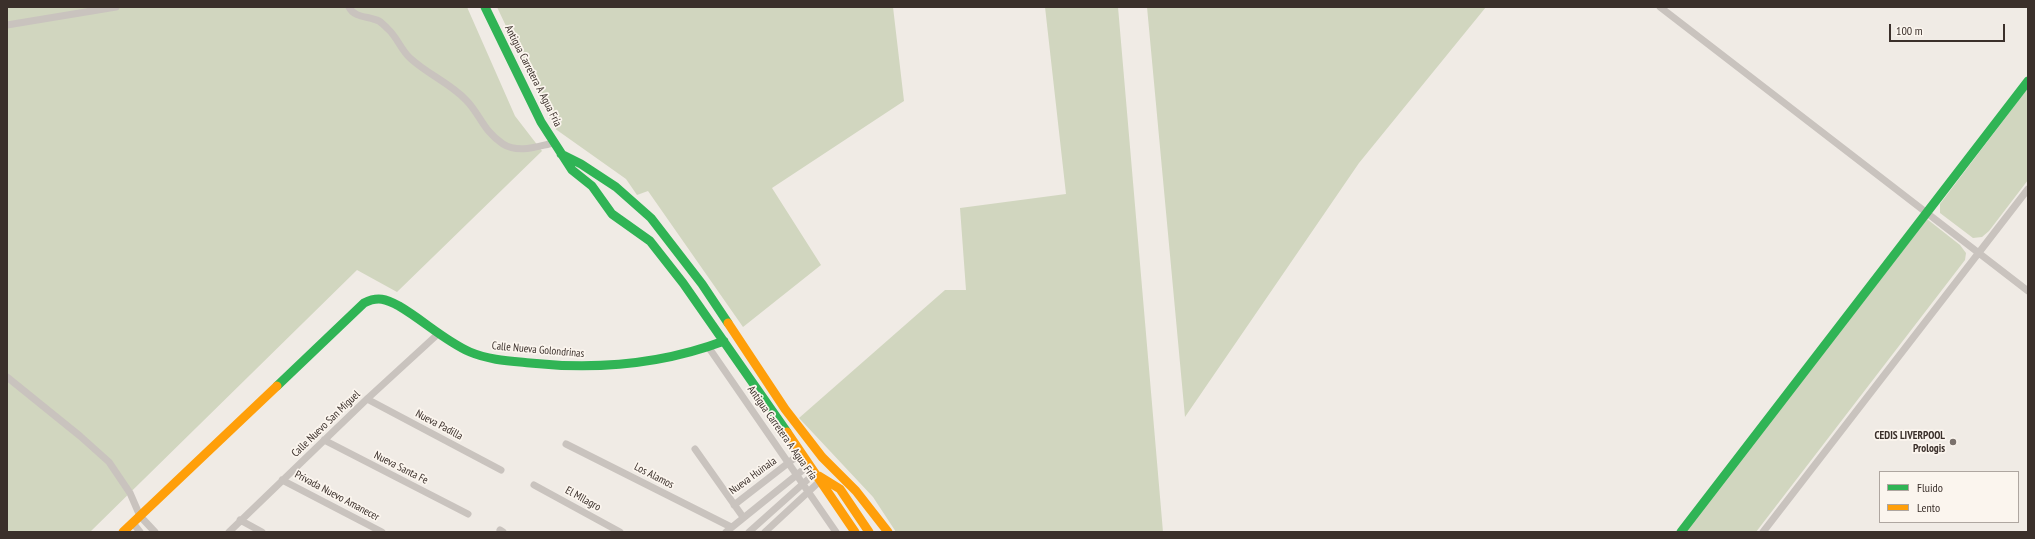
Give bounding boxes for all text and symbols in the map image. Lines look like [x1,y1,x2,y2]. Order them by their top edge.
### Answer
scale bar [1891,16,2007,42]
street label: Antigua Carretera A Agua Fría [502,23,564,129]
text: 100 m [1896,23,1923,38]
street label: Calle Nueva Golondrinas [491,339,585,361]
street label: Antigua Carretera A Agua Fría [744,383,820,483]
street label: Calle Nuevo San Miguel [289,388,363,460]
street label: Nueva Padilla [413,407,465,443]
place label: CEDIS LIVERPOOL Prologis [1875,429,1945,455]
marker: CEDIS LIVERPOOL Prologis [1948,437,1958,447]
street label: Nueva Santa Fe [372,449,430,487]
street label: Nueva Huinala [727,454,779,498]
street label: Los Alamos [632,460,676,492]
street label: Privada Nuevo Amanecer [292,468,382,524]
legend [1879,471,2019,523]
text: Fluido [1917,480,1943,495]
street label: El MIlagro [563,484,603,514]
text: Lento [1917,500,1940,515]

